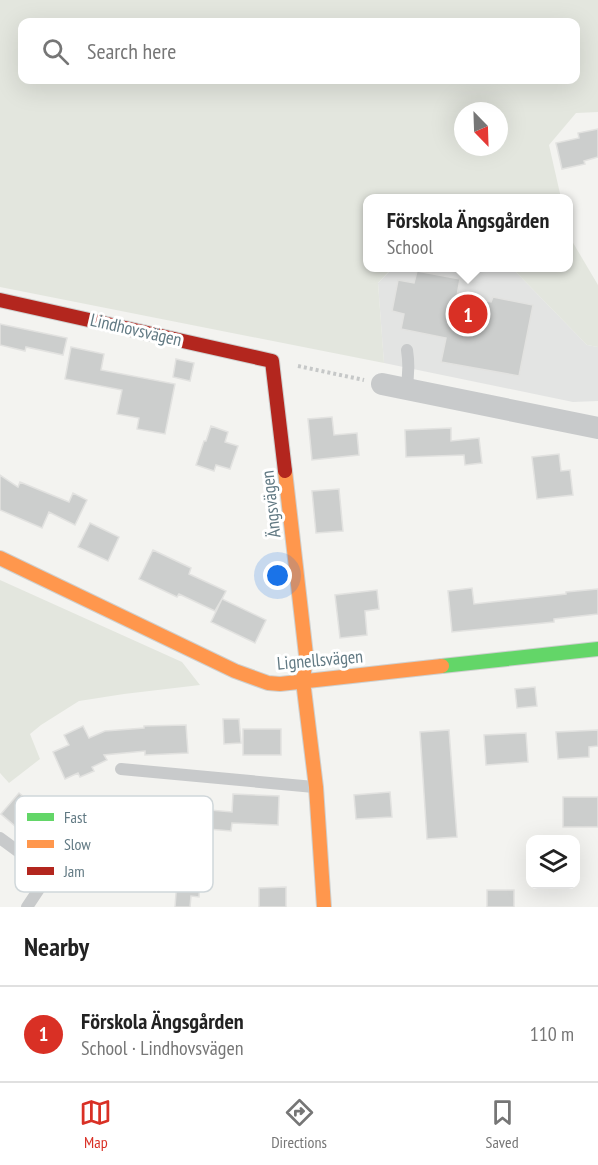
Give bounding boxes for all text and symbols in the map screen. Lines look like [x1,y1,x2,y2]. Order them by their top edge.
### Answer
search box [18,18,580,84]
icon: search [39,35,72,68]
text: Search here [87,37,176,65]
north arrow [454,102,508,156]
popup [363,194,573,272]
text: Förskola Ängsgården [387,206,549,234]
text: School [387,234,433,260]
pin: 1 [448,292,488,336]
street label: Lindhovsvägen [88,308,184,351]
street label: Ängsvägen [256,469,285,539]
your location [263,561,292,590]
street label: Lignellsvägen [276,644,364,675]
legend [15,796,213,892]
text: Fast [64,807,87,827]
text: Slow [64,834,91,854]
map controls [526,835,580,889]
button: layers [526,835,580,889]
text: Jam [63,861,85,881]
text: Nearby [24,930,89,963]
text: Förskola Ängsgården [81,1007,244,1035]
text: 1 [39,1021,48,1047]
text: 110 m [530,1021,574,1047]
text: School · Lindhovsvägen [81,1035,243,1061]
tab: Map [79,1096,112,1152]
tab: Directions [271,1096,327,1152]
tab: Saved [486,1096,519,1152]

